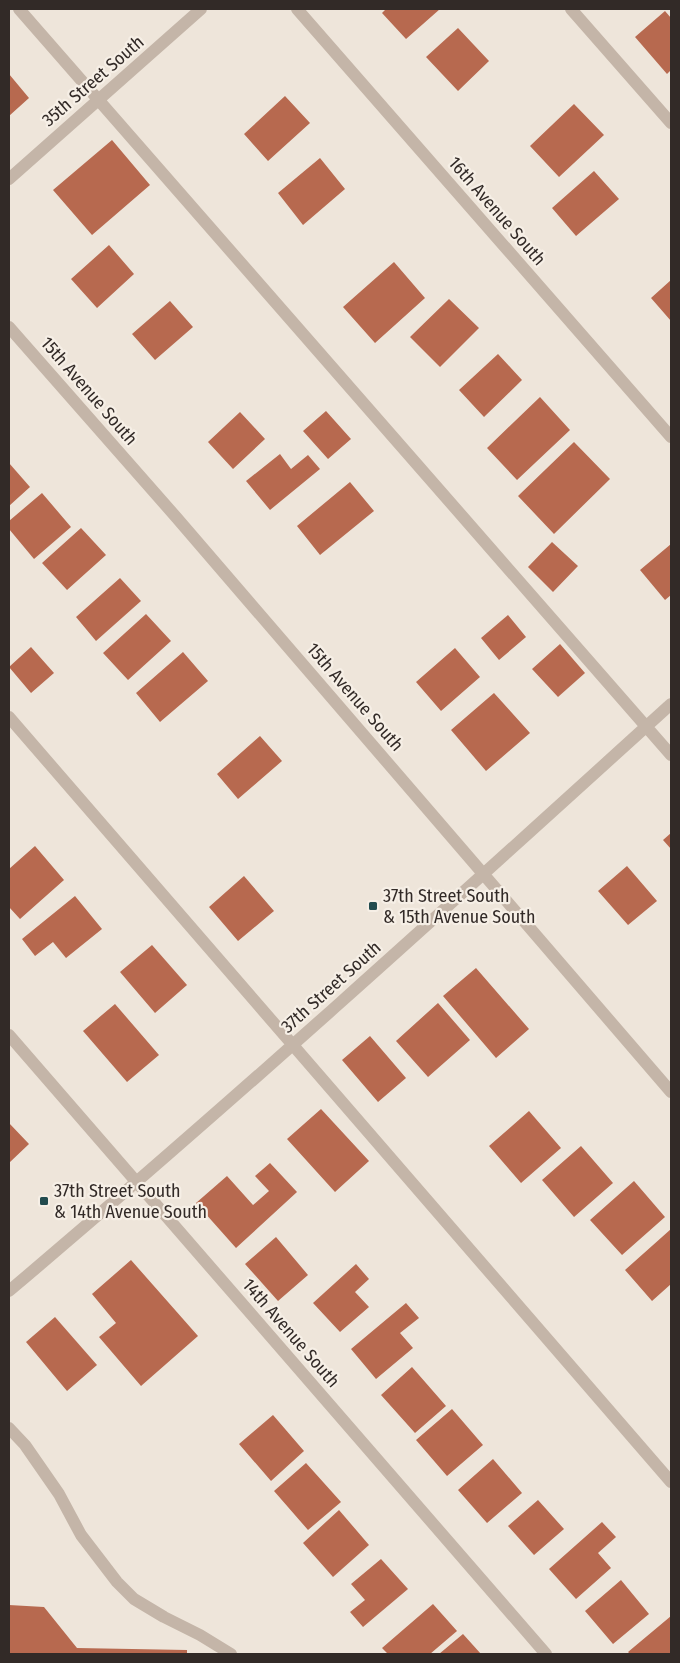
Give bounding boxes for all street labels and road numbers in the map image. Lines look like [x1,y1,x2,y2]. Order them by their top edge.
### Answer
street label: 35th Street South [38,31,148,131]
street label: 16th Avenue South [444,152,550,270]
street label: 15th Avenue South [36,332,142,450]
street label: 15th Avenue South [302,638,408,756]
street label: 37th Street South [277,936,385,1038]
street label: 14th Avenue South [238,1274,344,1392]

